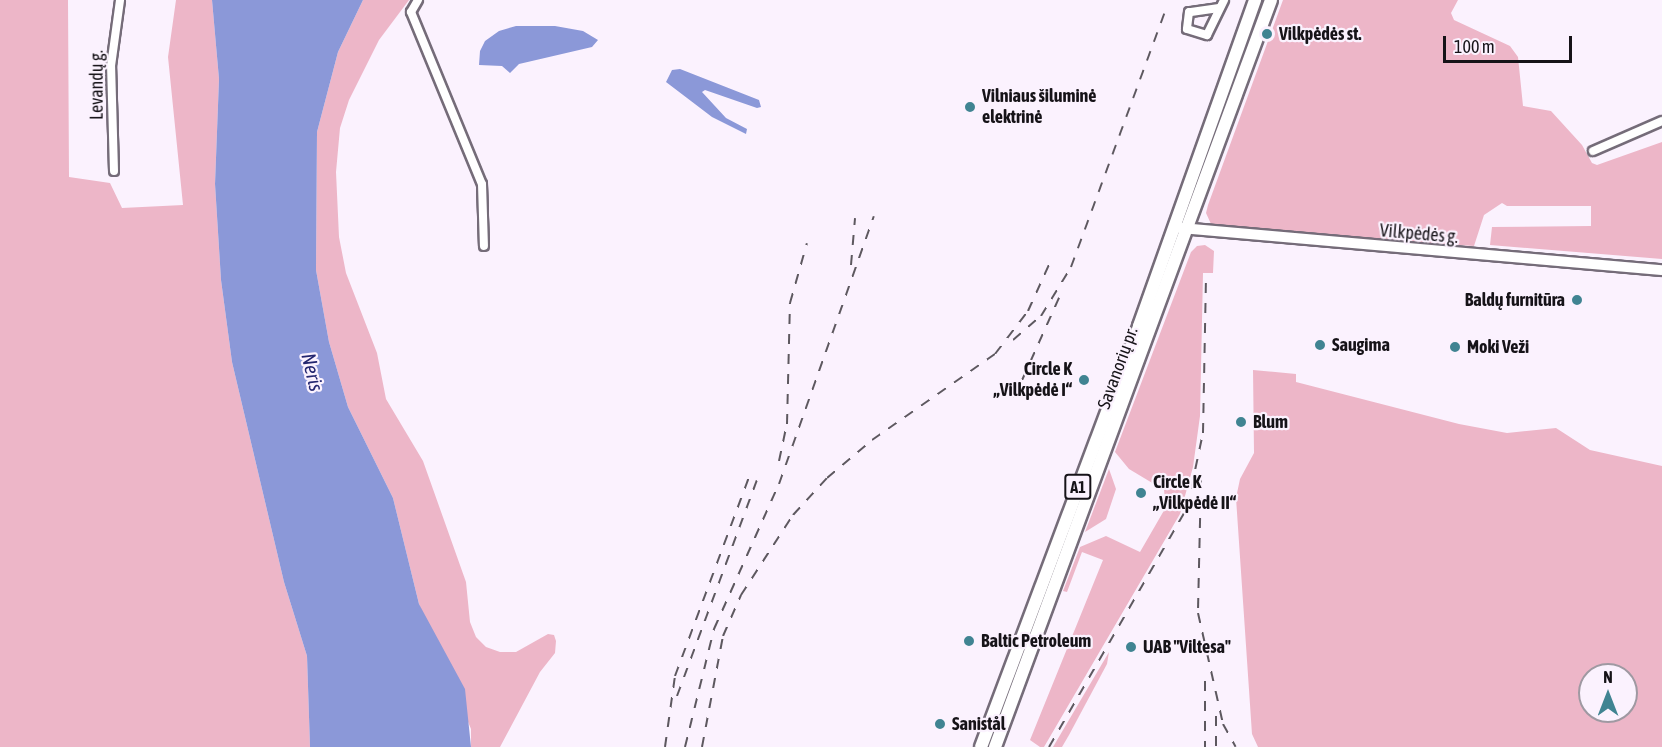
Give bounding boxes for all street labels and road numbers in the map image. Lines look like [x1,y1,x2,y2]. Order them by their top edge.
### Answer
street label: Levandų g. [86,50,108,120]
street label: Vilkpėdės g. [1379,220,1459,248]
street label: Savanorių pr. [1093,324,1143,412]
road number: A1 [1063,474,1093,500]

